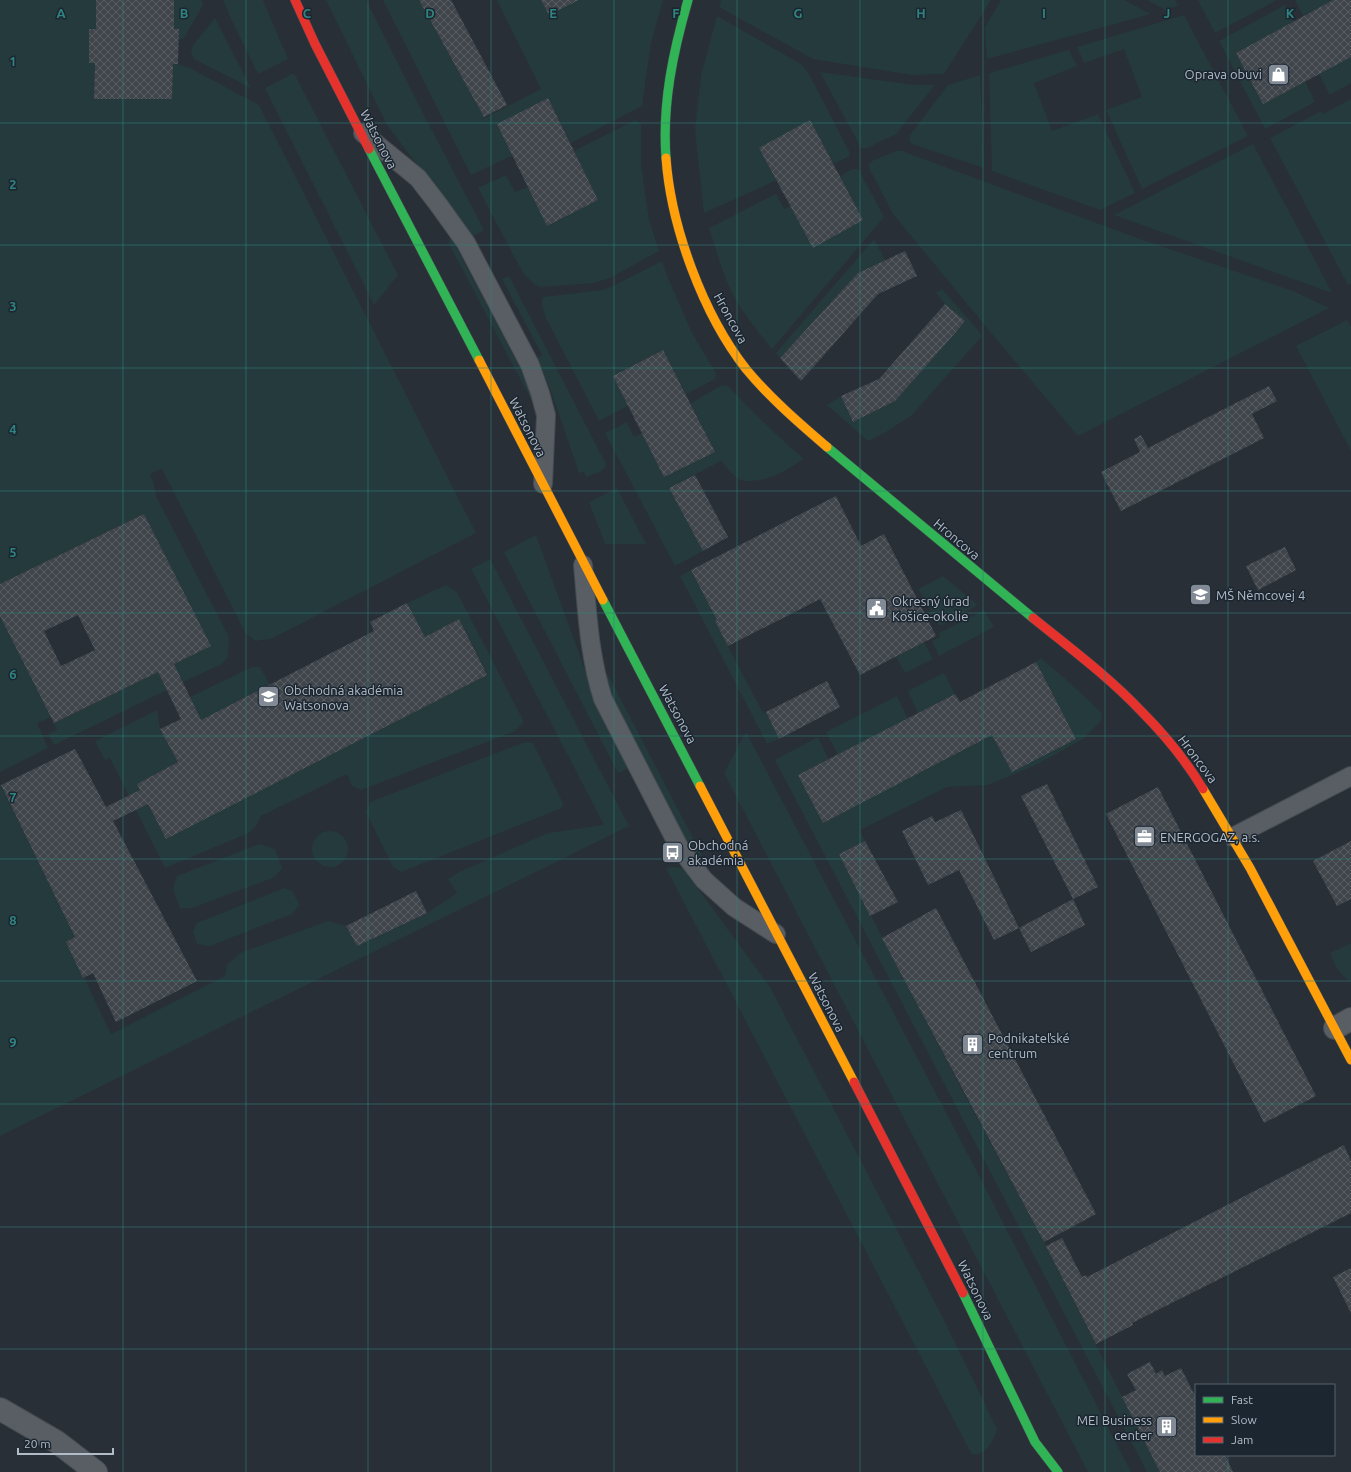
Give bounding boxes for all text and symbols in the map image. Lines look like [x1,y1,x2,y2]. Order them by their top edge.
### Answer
text: A [56,6,66,20]
text: B [180,6,189,20]
text: C [303,6,312,20]
text: D [425,6,435,20]
text: E [549,6,557,20]
text: F [672,6,680,20]
text: G [794,6,803,20]
text: H [916,6,926,20]
text: I [1042,6,1046,20]
text: J [1164,6,1170,20]
text: K [1286,6,1295,20]
text: 1 [9,54,17,68]
shop icon: Oprava obuvi [1265,61,1291,87]
place label: Oprava obuvi [1185,67,1262,81]
street label: Watsonova [358,107,400,171]
text: 2 [9,177,17,191]
street label: Hroncova [711,290,751,346]
text: 3 [9,299,17,313]
street label: Watsonova [507,395,549,459]
text: 4 [9,422,17,436]
street label: Hroncova [931,516,983,562]
text: 5 [9,545,17,559]
school or university icon: MŠ Němcovej 4 [1187,582,1213,608]
place label: MŠ Němcovej 4 [1216,588,1305,602]
place label: Okresný úrad Košice-okolie [892,594,970,623]
public building icon: Okresný úrad Košice-okolie [863,595,889,621]
text: 6 [9,667,17,681]
street label: Watsonova [657,682,699,746]
place label: Obchodná akadémia Watsonova [284,683,403,712]
school or university icon: Obchodná akadémia Watsonova [256,684,282,710]
street label: Hroncova [1176,733,1220,785]
text: 7 [9,790,17,804]
office icon: ENERGOGAZ, a.s. [1132,824,1158,850]
place label: ENERGOGAZ, a.s. [1160,830,1260,845]
place label: Obchodná akadémia [688,838,748,867]
bus stop icon: Obchodná akadémia [659,839,685,865]
text: 8 [9,913,17,927]
street label: Watsonova [806,970,848,1034]
place label: Podnikateľské centrum [988,1031,1070,1060]
building icon: Podnikateľské centrum [960,1032,986,1058]
text: 9 [9,1035,17,1049]
street label: Watsonova [955,1258,997,1322]
legend [1195,1384,1335,1456]
text: Fast [1231,1393,1253,1406]
place label: MEI Business center [1077,1413,1152,1442]
text: Slow [1231,1413,1257,1426]
building icon: MEI Business center [1154,1414,1180,1440]
scale bar [18,1430,113,1456]
text: Jam [1231,1433,1253,1446]
text: 20 m [24,1437,51,1450]

